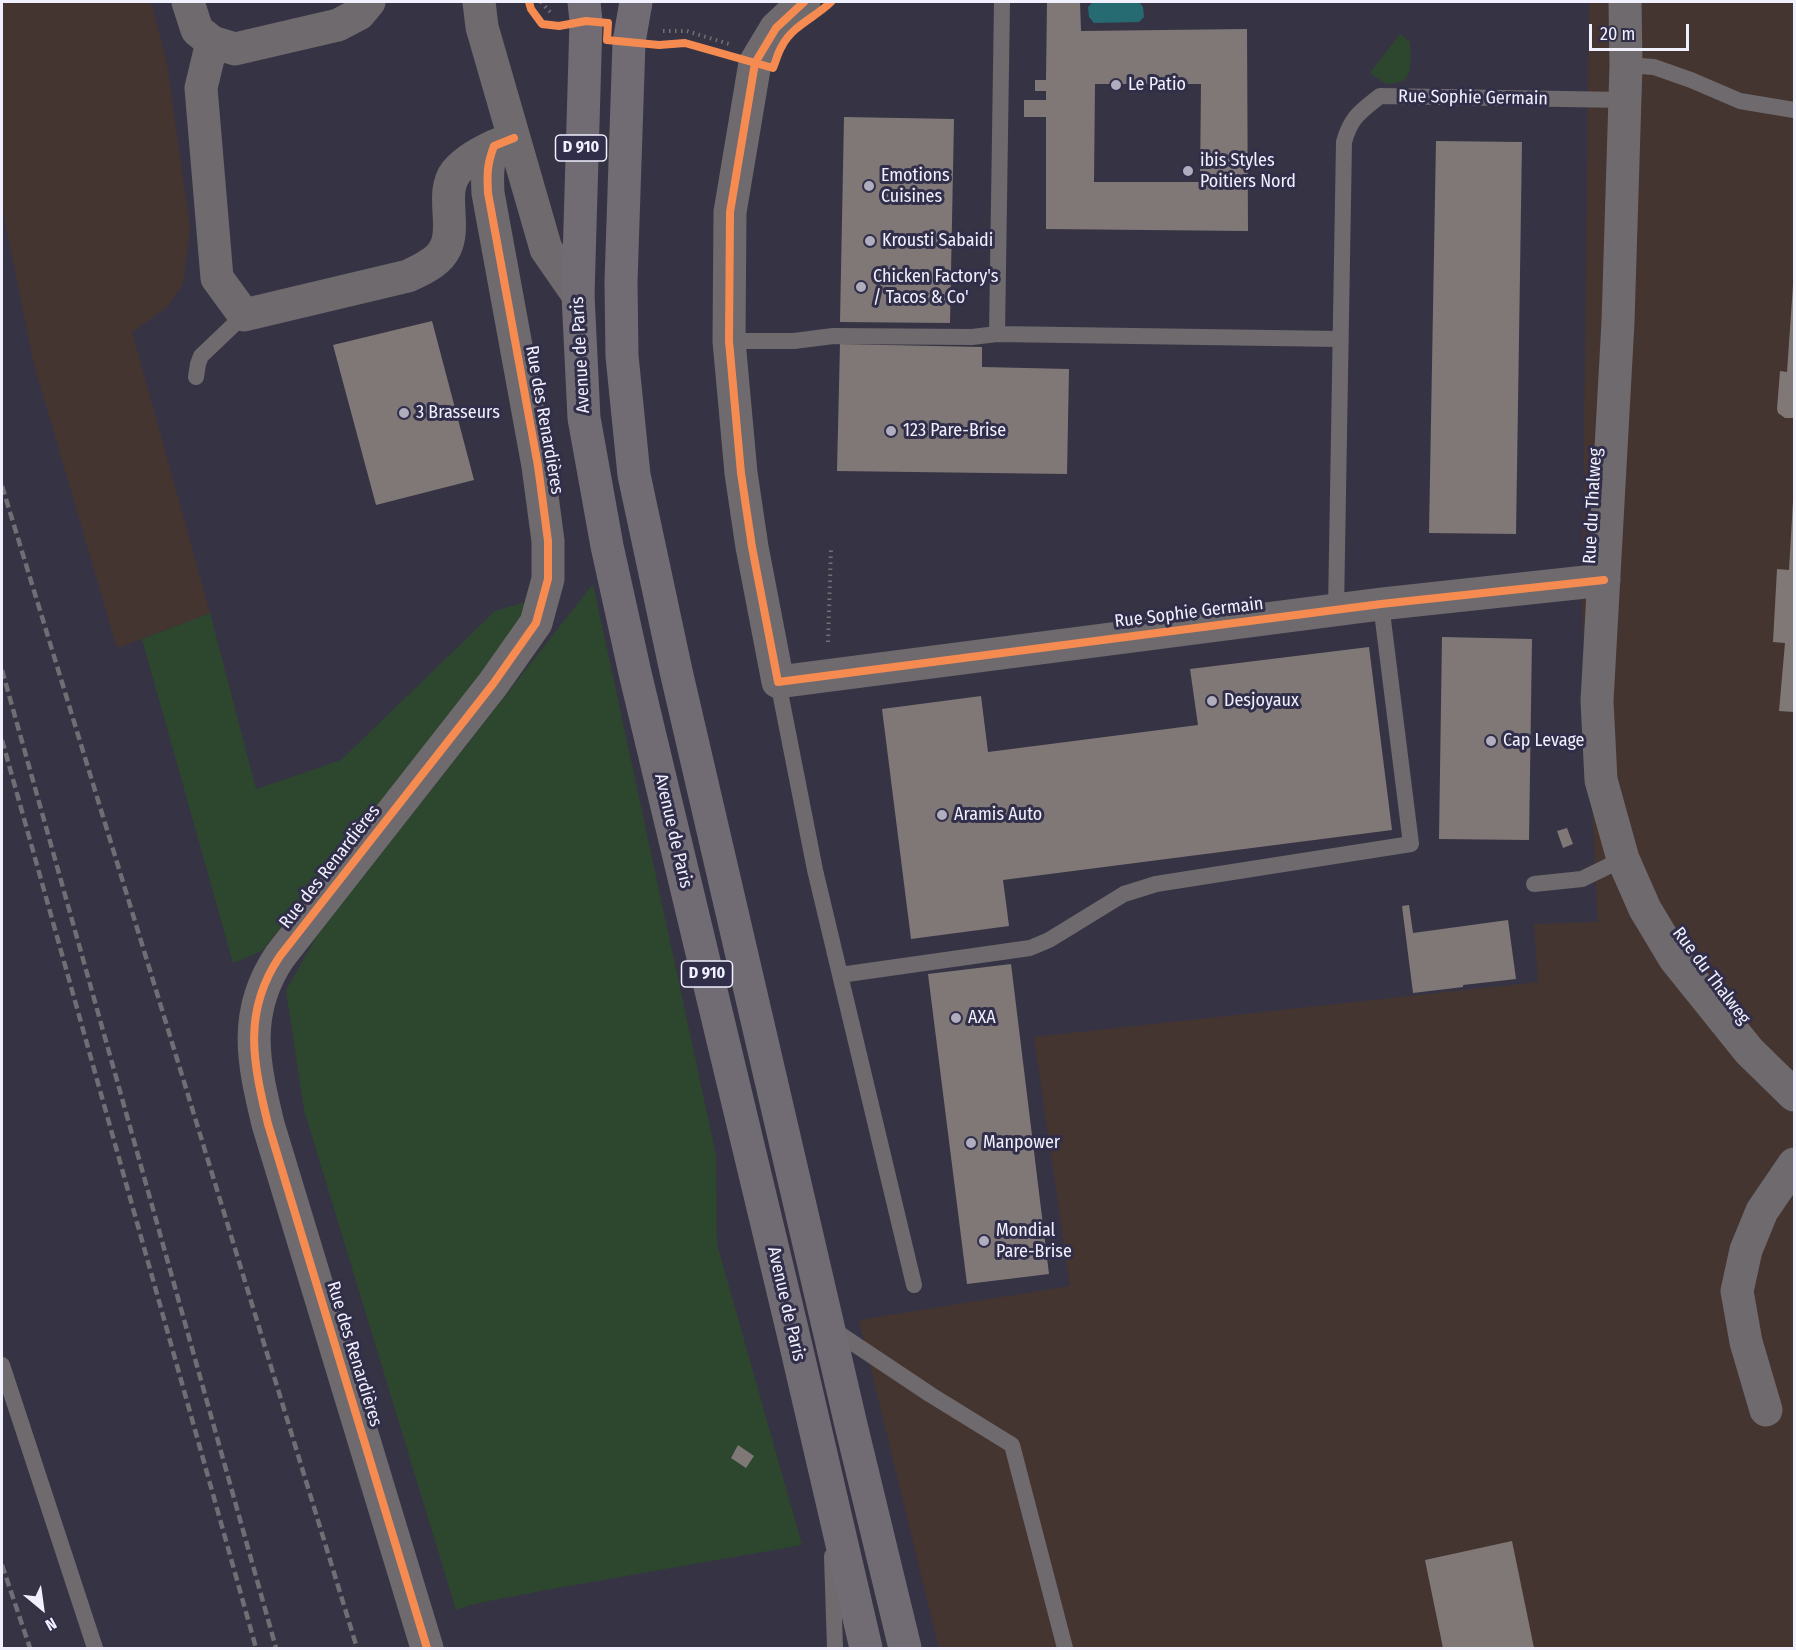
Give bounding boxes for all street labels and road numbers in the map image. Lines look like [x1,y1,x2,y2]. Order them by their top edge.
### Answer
street label: Rue Sophie Germain [1398,86,1548,110]
road number: D 910 [556,135,606,161]
street label: Avenue de Paris [567,296,595,414]
street label: Rue des Renardières [520,344,568,496]
street label: Rue du Thalweg [1579,448,1607,564]
street label: Rue Sophie Germain [1113,593,1265,633]
street label: Avenue de Paris [649,772,697,890]
street label: Rue des Renardières [275,801,385,933]
street label: Rue du Thalweg [1667,923,1755,1029]
road number: D 910 [682,961,732,987]
street label: Avenue de Paris [762,1245,810,1363]
street label: Rue des Renardières [322,1279,386,1429]

